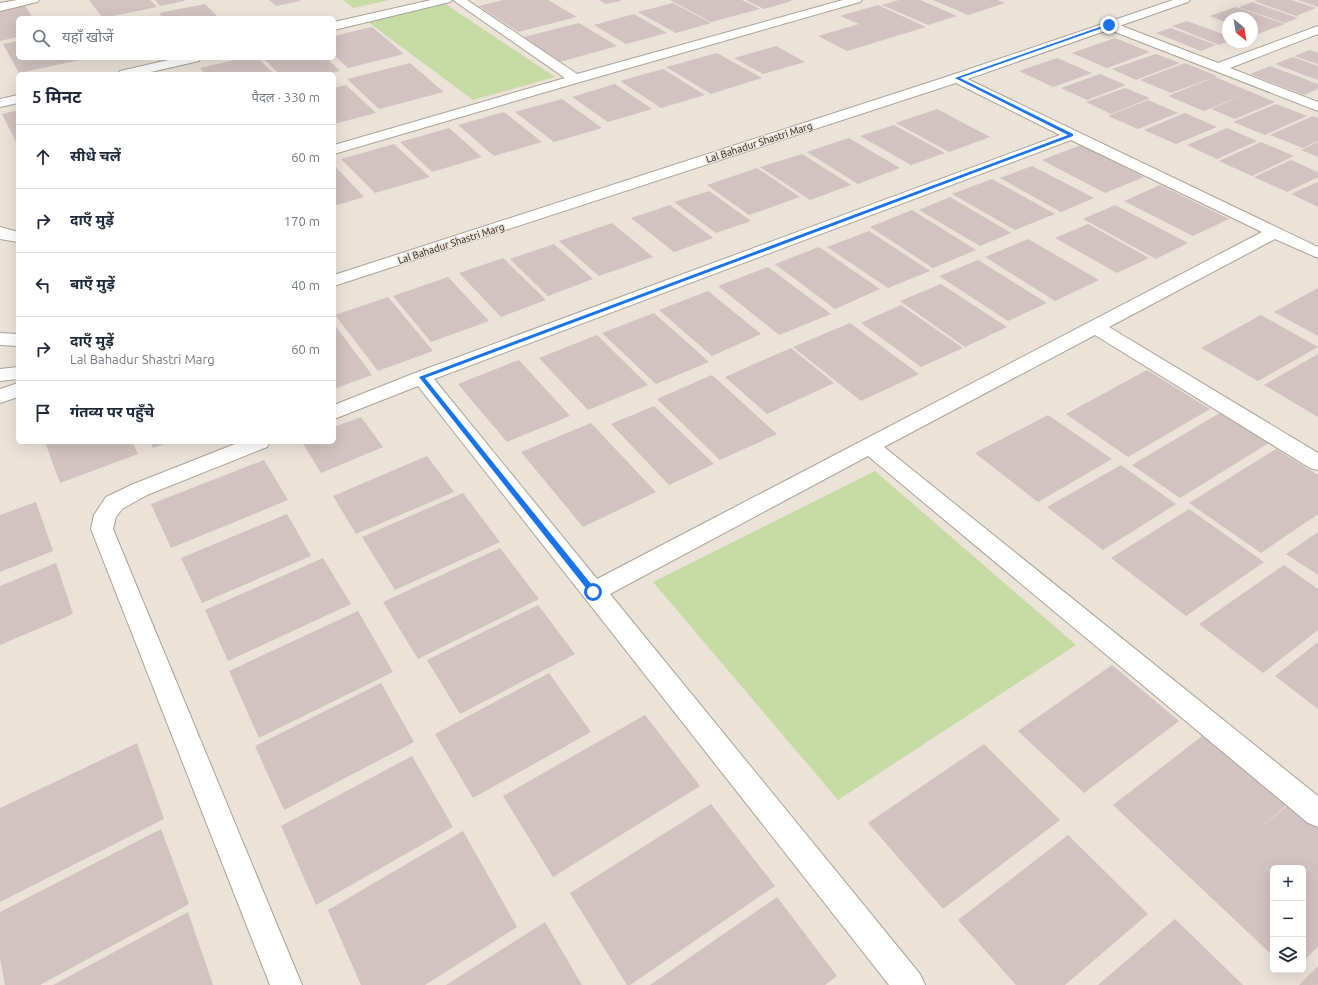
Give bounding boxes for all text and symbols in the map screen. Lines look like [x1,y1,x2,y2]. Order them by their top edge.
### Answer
north arrow [1222,12,1258,48]
search box [16,16,336,60]
route end [1100,16,1118,34]
icon: search [30,27,52,49]
text: यहाँ खोजें [62,28,113,45]
text: 5 मिनट [32,87,81,106]
text: पैदल · 330 m [252,90,320,104]
street label: Lal Bahadur Shastri Marg [704,120,814,165]
icon: ahead [32,146,54,168]
text: सीधे चलें [70,147,121,164]
text: 60 m [291,150,320,164]
icon: right [32,210,54,232]
text: दाएँ मुड़ें [70,211,114,228]
text: 170 m [284,214,320,228]
street label: Lal Bahadur Shastri Marg [396,221,506,266]
icon: left [32,274,54,296]
text: बाएँ मुड़ें [70,275,115,292]
text: 40 m [291,278,320,292]
text: दाएँ मुड़ें [70,332,114,349]
icon: right [32,338,54,360]
text: 60 m [291,342,320,356]
text: Lal Bahadur Shastri Marg [70,352,215,366]
icon: arrive [32,402,54,424]
text: गंतव्य पर पहुँचे [70,403,154,420]
route start [584,583,602,601]
map controls [1270,865,1306,973]
button: + [1270,865,1306,901]
button: − [1270,901,1306,937]
button: layers [1270,937,1306,973]

